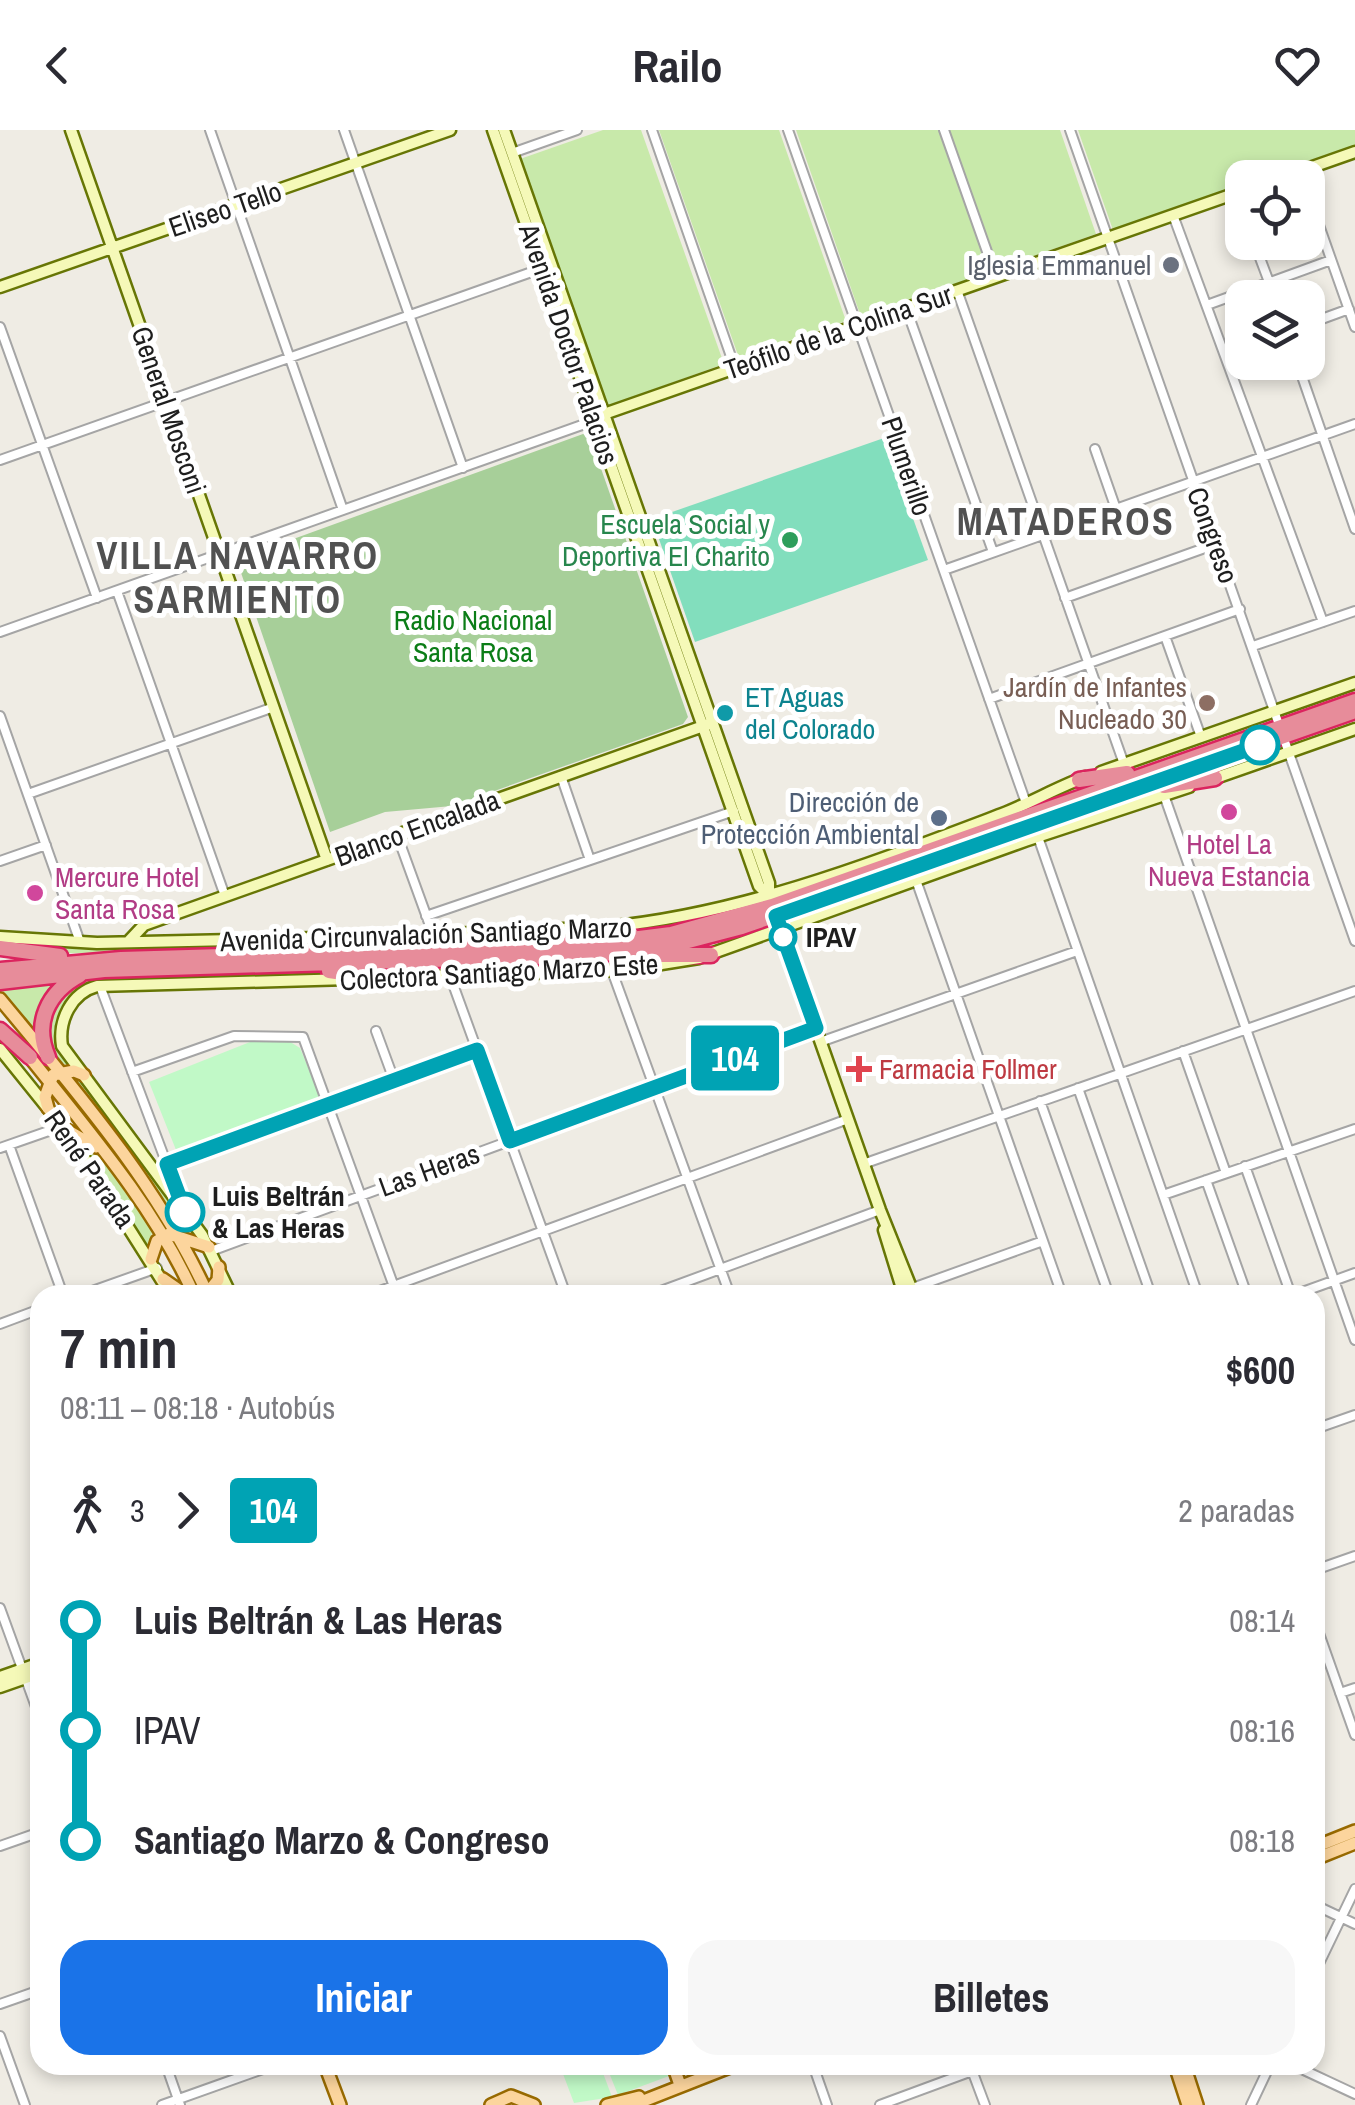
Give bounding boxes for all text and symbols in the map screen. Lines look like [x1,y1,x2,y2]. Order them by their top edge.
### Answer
text: Railo [632,35,723,96]
icon: back [30,38,85,93]
icon: heart [1270,38,1325,93]
map controls [1225,160,1325,380]
button: locate [1225,160,1325,260]
street label: Eliseo Tello [163,172,287,246]
street label: Avenida Doctor Palacios [510,218,628,469]
place label: Iglesia Emmanuel [967,246,1151,284]
marker: Iglesia Emmanuel [1160,254,1182,276]
street label: Teófilo de la Colina Sur [719,275,957,389]
button: layers [1225,280,1325,380]
street label: General Mosconi [123,321,215,499]
street label: Plumerillo [872,412,942,520]
street label: Congreso [1178,482,1248,588]
district label: MATADEROS [957,496,1175,547]
place label: Escuela Social y Deportiva El Charito [562,505,771,575]
marker: Escuela Social y Deportiva El Charito [779,529,801,551]
district label: VILLA NAVARRO SARMIENTO [97,530,380,625]
park label: Radio Nacional Santa Rosa [394,601,552,671]
place label: Jardín de Infantes Nucleado 30 [1003,668,1187,738]
place label: ET Aguas del Colorado [745,678,875,748]
marker: Jardín de Infantes Nucleado 30 [1196,692,1218,714]
marker: ET Aguas del Colorado [714,702,736,724]
unlabelled marker [1241,726,1279,764]
street label: Blanco Encalada [330,781,505,875]
place label: Dirección de Protección Ambiental [701,783,919,853]
marker: Hotel La Nueva Estancia [1218,801,1240,823]
marker: Dirección de Protección Ambiental [928,807,950,829]
place label: Hotel La Nueva Estancia [1148,825,1310,895]
place label: Mercure Hotel Santa Rosa [55,858,199,928]
marker: Mercure Hotel Santa Rosa [24,882,46,904]
street label: Avenida Circunvalación Santiago Marzo [219,908,632,960]
place label: IPAV [806,918,857,956]
marker: IPAV [770,924,796,950]
street label: Colectora Santiago Marzo Este [339,945,659,999]
line badge: 104 [678,1026,792,1090]
text: 104 [711,1035,759,1082]
place label: Farmacia Follmer [879,1050,1057,1088]
marker: Farmacia Follmer [848,1058,870,1080]
street label: René Parada [36,1103,144,1236]
street label: Las Heras [373,1134,485,1206]
place label: Luis Beltrán & Las Heras [212,1177,345,1247]
marker: Luis Beltrán & Las Heras [166,1193,204,1231]
text: 7 min [60,1311,178,1385]
text: $600 [1226,1345,1295,1396]
text: 08:11 – 08:18 · Autobús [60,1386,335,1429]
icon: walk [60,1483,115,1538]
icon: forward [160,1483,215,1538]
text: 104 [250,1487,297,1534]
text: 3 [130,1489,145,1532]
text: 2 paradas [1178,1489,1295,1532]
text: Luis Beltrán & Las Heras [134,1595,503,1646]
text: 08:14 [1229,1599,1295,1642]
text: IPAV [134,1705,200,1756]
text: 08:16 [1229,1709,1295,1752]
text: Santiago Marzo & Congreso [134,1815,550,1866]
text: 08:18 [1229,1819,1295,1862]
button: Iniciar [60,1940,668,2055]
button: Billetes [688,1940,1295,2055]

